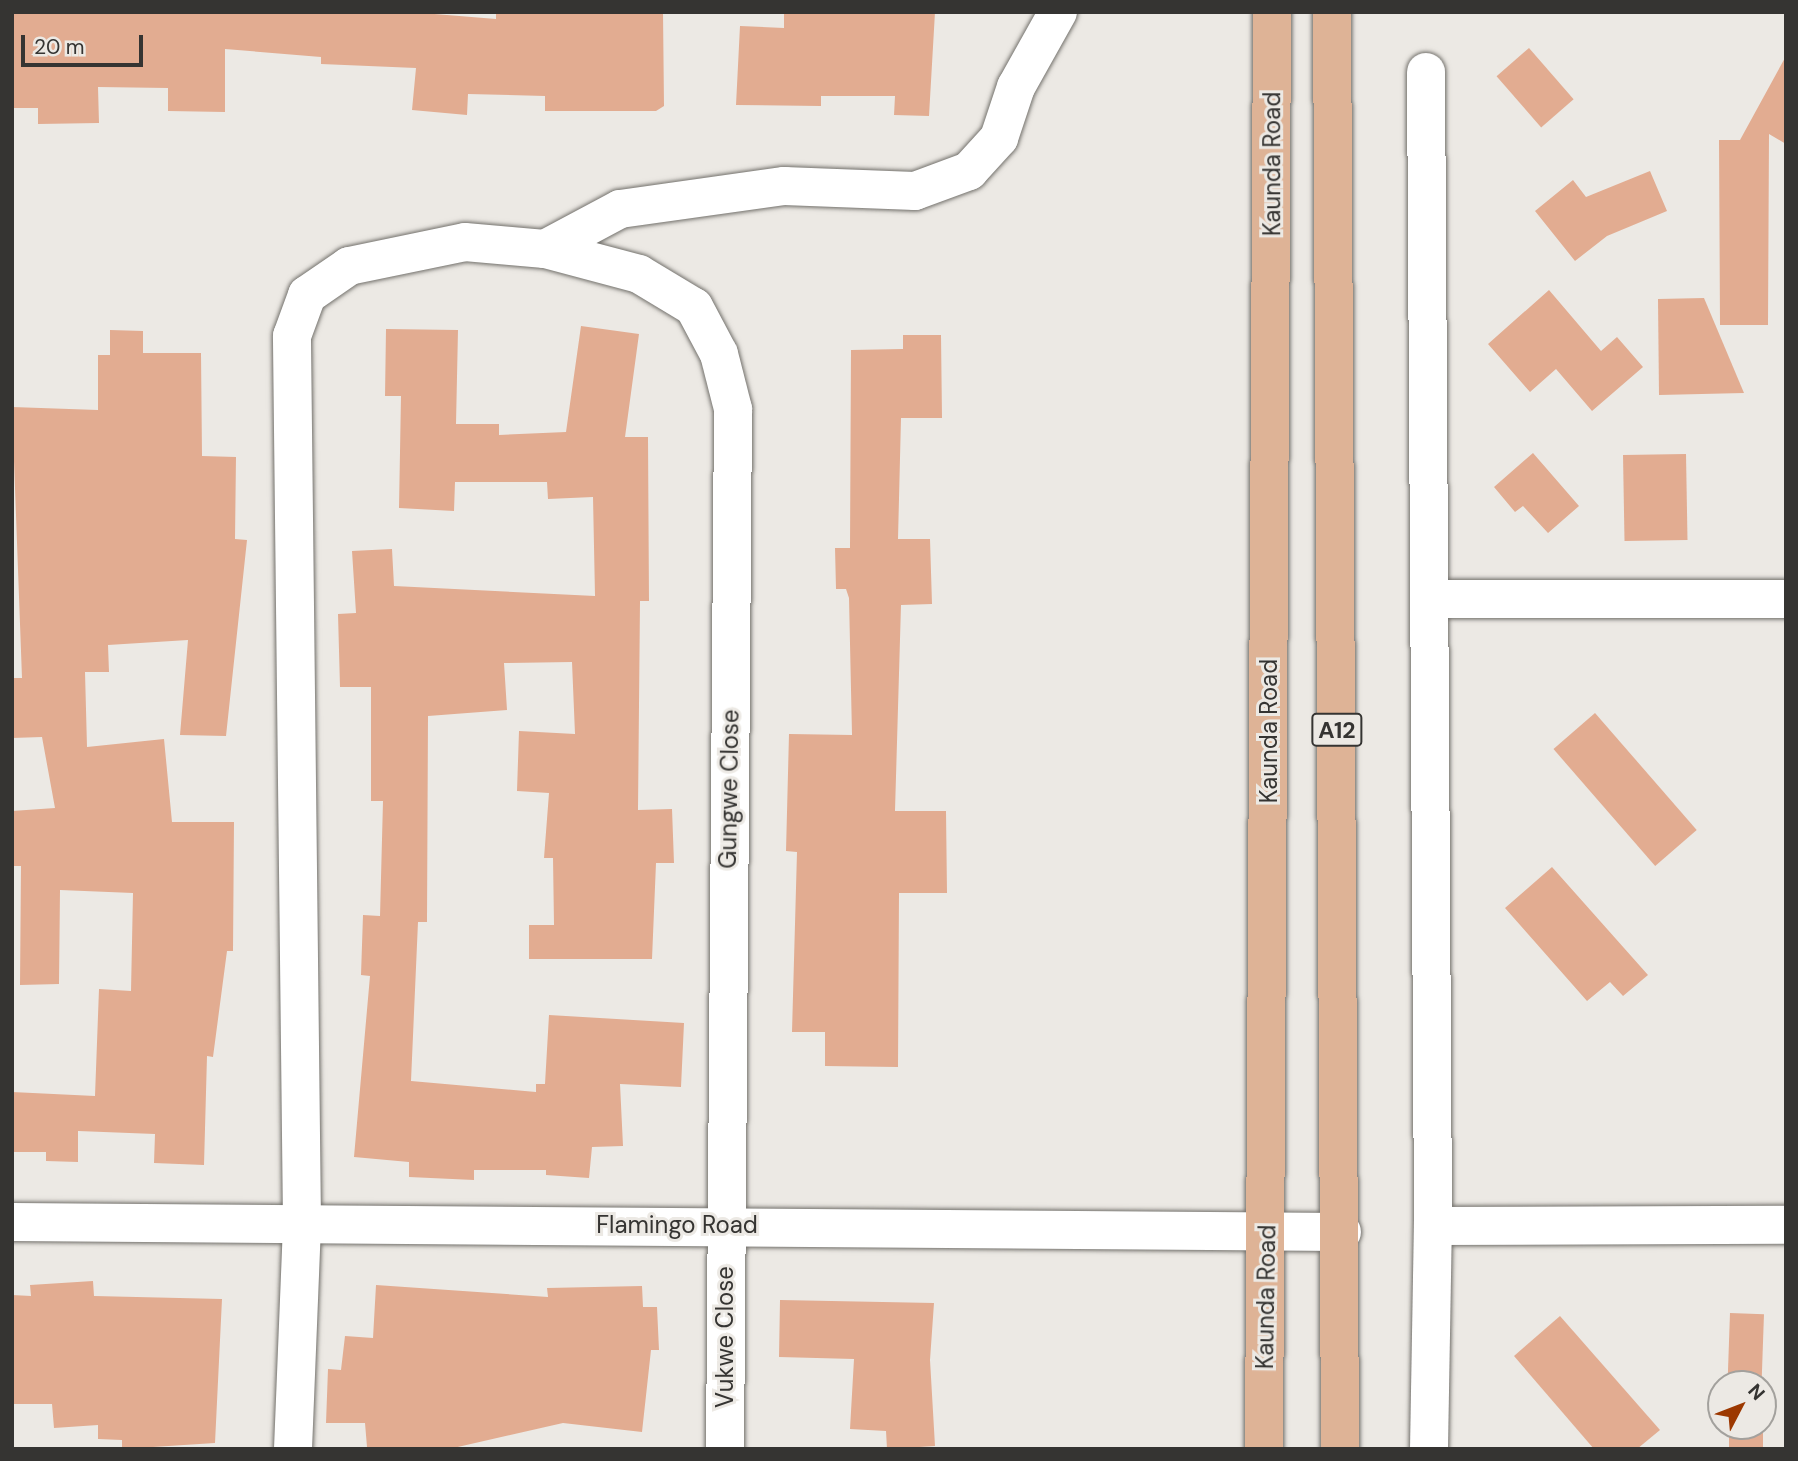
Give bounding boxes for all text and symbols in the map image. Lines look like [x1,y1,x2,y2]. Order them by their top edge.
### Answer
scale bar [24,21,147,65]
text: 20 m [34,33,85,61]
street label: Kaunda Road [1258,92,1286,236]
street label: Kaunda Road [1255,659,1283,803]
street label: Gungwe Close [713,709,745,869]
road number: A12 [1311,710,1363,750]
street label: Flamingo Road [596,1211,758,1239]
street label: Kaunda Road [1250,1225,1282,1369]
street label: Vukwe Close [711,1266,739,1408]
north arrow [1707,1370,1777,1440]
text: N [1743,1378,1770,1405]

